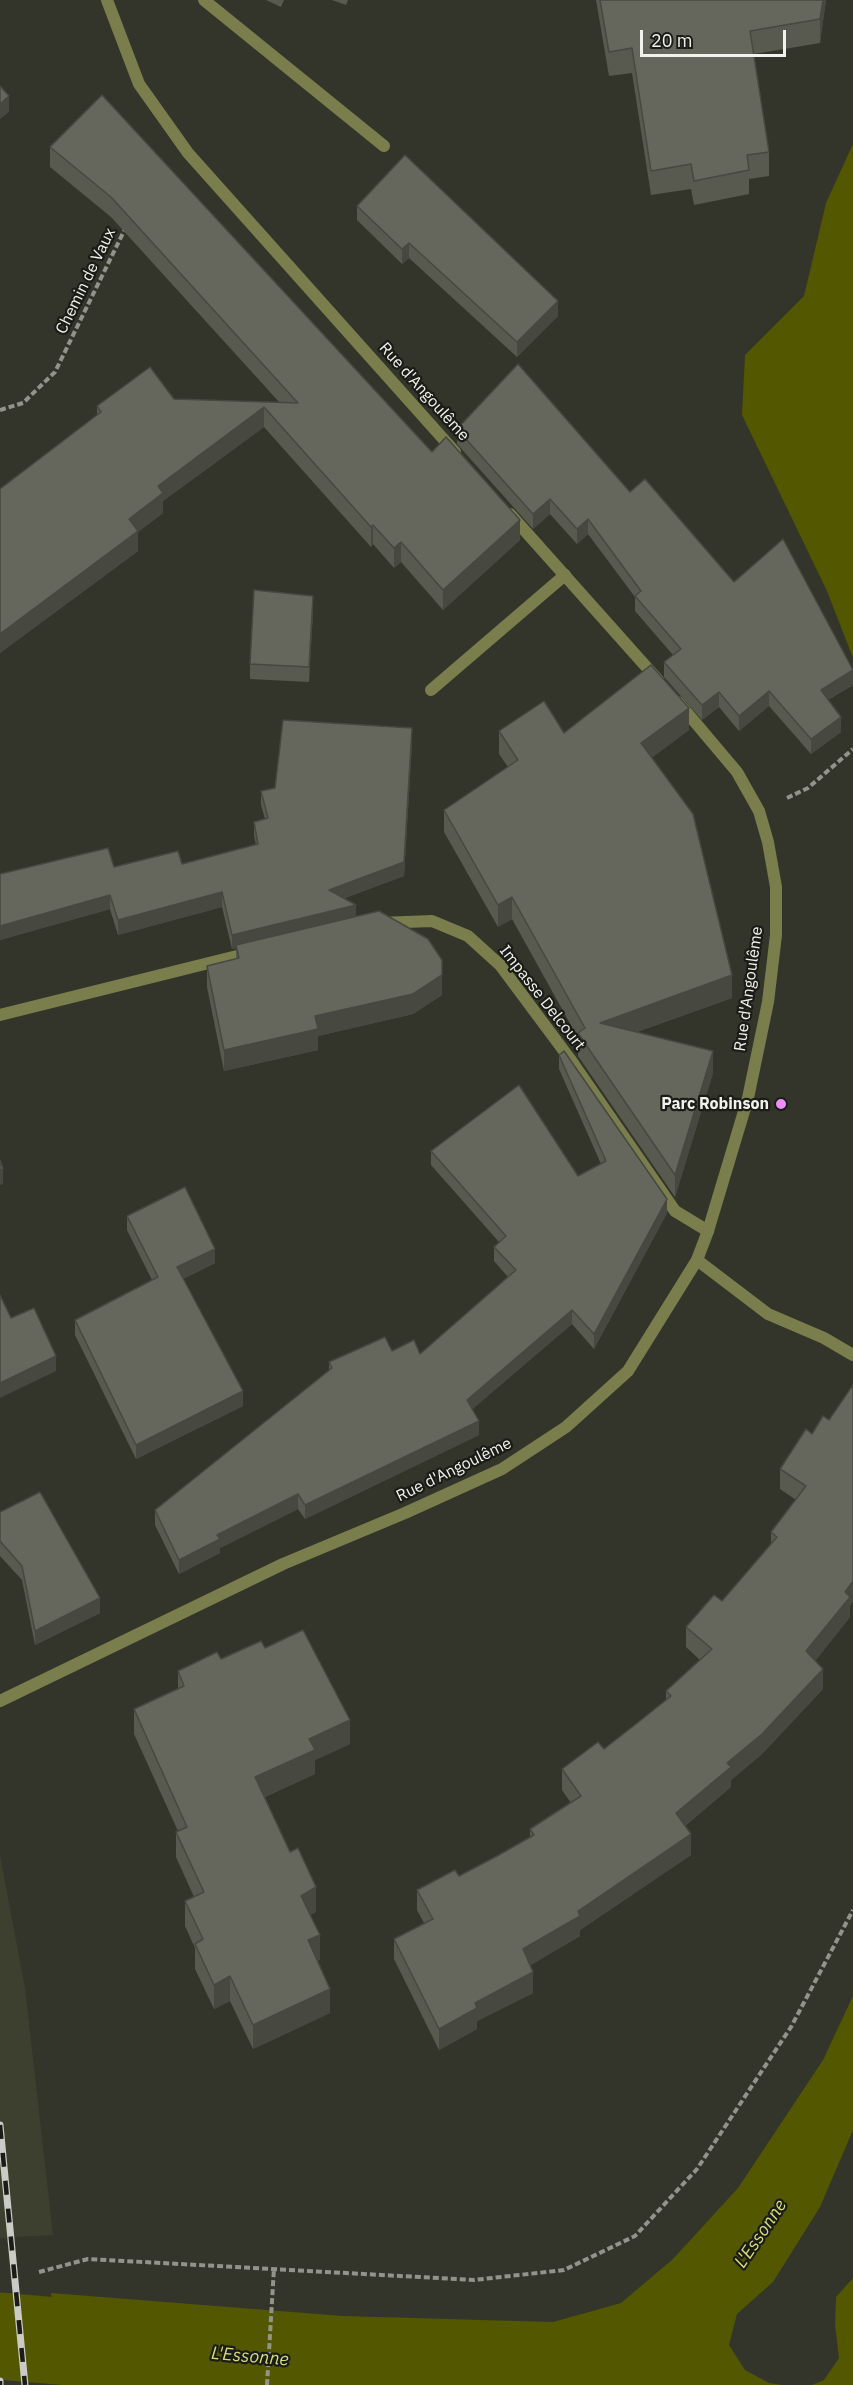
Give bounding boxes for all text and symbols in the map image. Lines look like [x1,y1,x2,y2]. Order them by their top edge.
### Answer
scale bar [643,18,788,56]
text: 20 m [651,29,693,52]
street label: Chemin de Vaux [52,225,120,337]
street label: Rue d'Angoulême [375,339,473,445]
street label: Rue d'Angoulême [731,925,767,1053]
street label: Impasse Delcourt [495,942,589,1054]
place label: Parc Robinson [661,1094,769,1114]
marker: Parc Robinson [774,1097,788,1111]
street label: Rue d'Angoulême [393,1434,515,1506]
water label: L'Essonne [730,2196,792,2272]
water label: L'Essonne [210,2343,290,2371]

